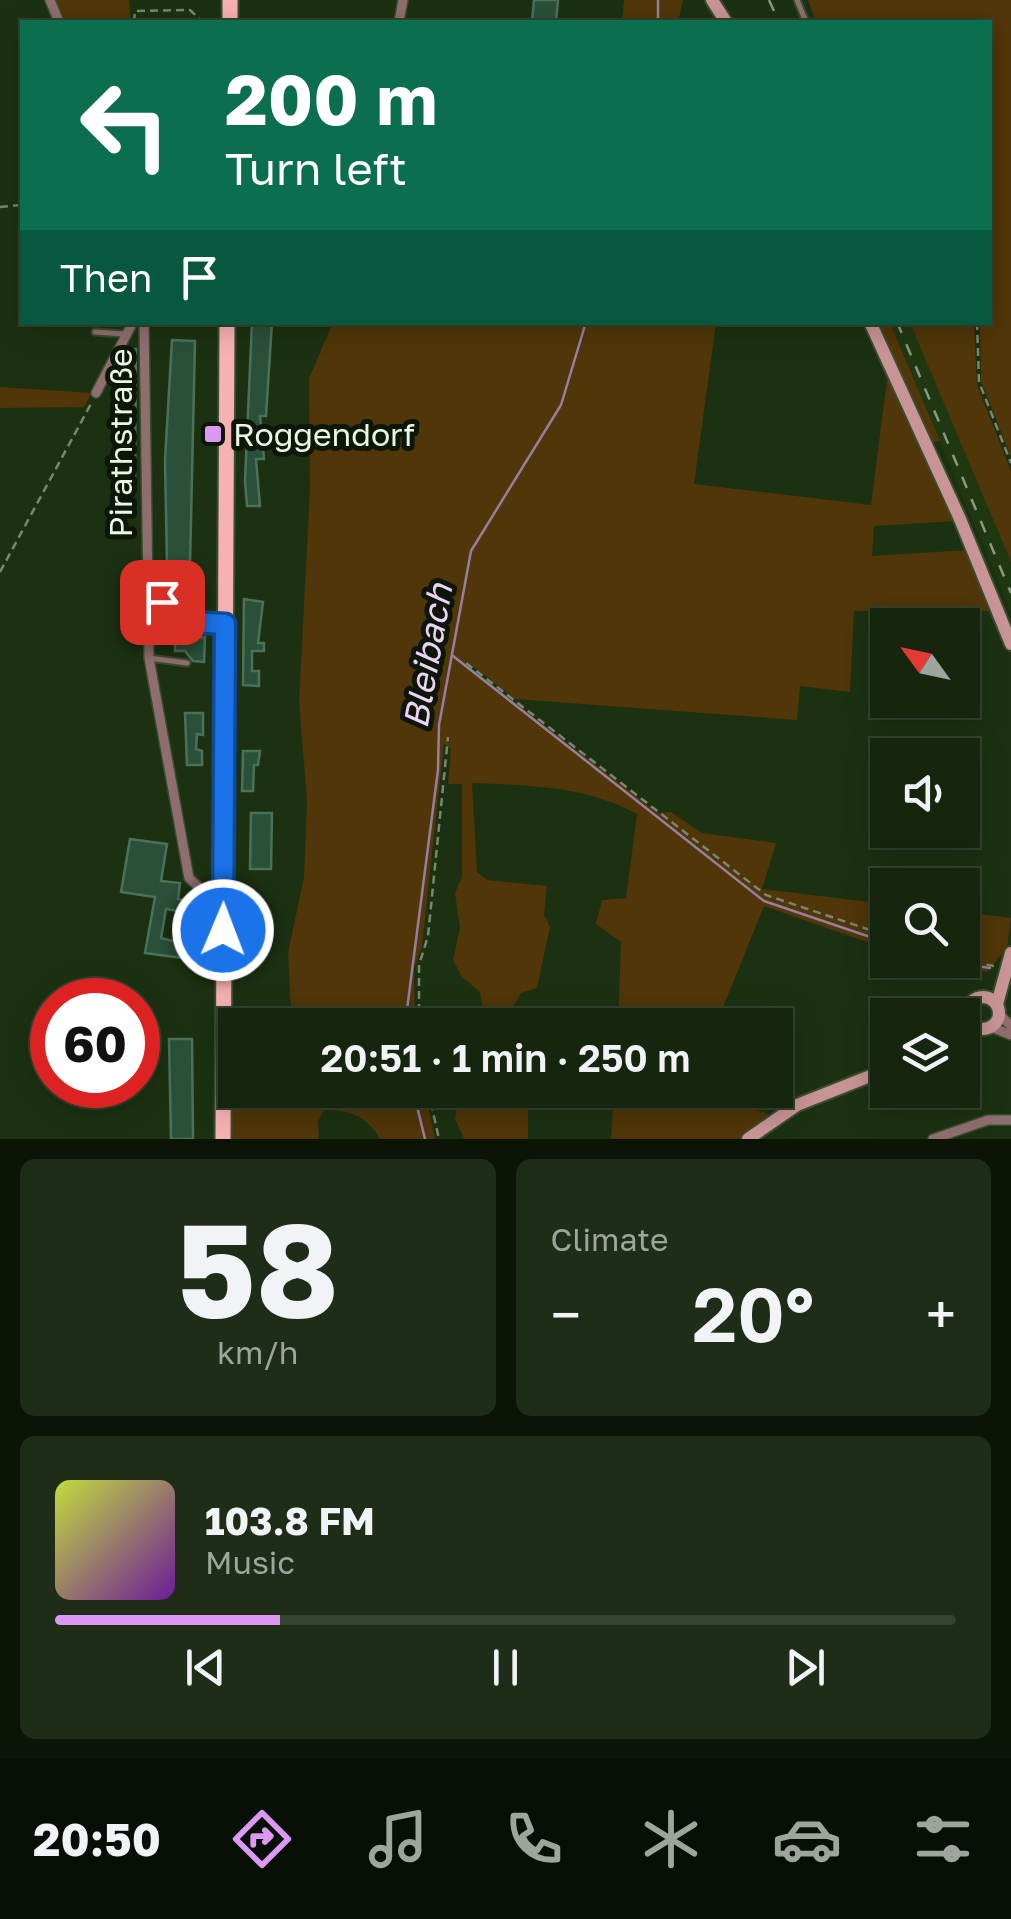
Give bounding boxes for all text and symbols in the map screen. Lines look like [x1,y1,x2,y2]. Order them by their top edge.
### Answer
text: 200 m [225,56,437,140]
icon: left [60,60,190,190]
text: Turn left [225,141,407,195]
icon: arrive [172,250,227,305]
text: Then [60,255,152,300]
street label: Pirathstraße [101,348,139,538]
place label: Roggendorf [233,415,415,453]
marker: Roggendorf [202,423,224,445]
pin [120,560,205,645]
icon: arrive [135,575,190,630]
water label: Bleibach [394,579,461,731]
north arrow [870,608,980,718]
map controls [870,608,980,1108]
button: sound [870,738,980,848]
button: search [870,868,980,978]
position arrow [171,878,275,982]
speed limit sign: 60 [30,978,160,1108]
button: layers [870,998,980,1108]
text: 20:51 · 1 min · 250 m [320,1035,691,1080]
text: 58 [176,1190,339,1346]
text: Climate [551,1220,669,1258]
text: 20° [692,1268,814,1359]
text: − [551,1281,581,1347]
text: + [926,1281,956,1347]
text: km/h [217,1333,298,1371]
text: 103.8 FM [205,1498,375,1543]
text: Music [205,1543,295,1581]
icon: previous [178,1640,233,1695]
icon: pause [478,1640,533,1695]
icon: next [778,1640,833,1695]
icon: directions [227,1804,297,1874]
icon: music [363,1804,433,1874]
icon: phone [499,1804,569,1874]
icon: climate [636,1804,706,1874]
icon: car [772,1804,842,1874]
icon: filters [908,1804,978,1874]
text: 20:50 [33,1812,161,1866]

